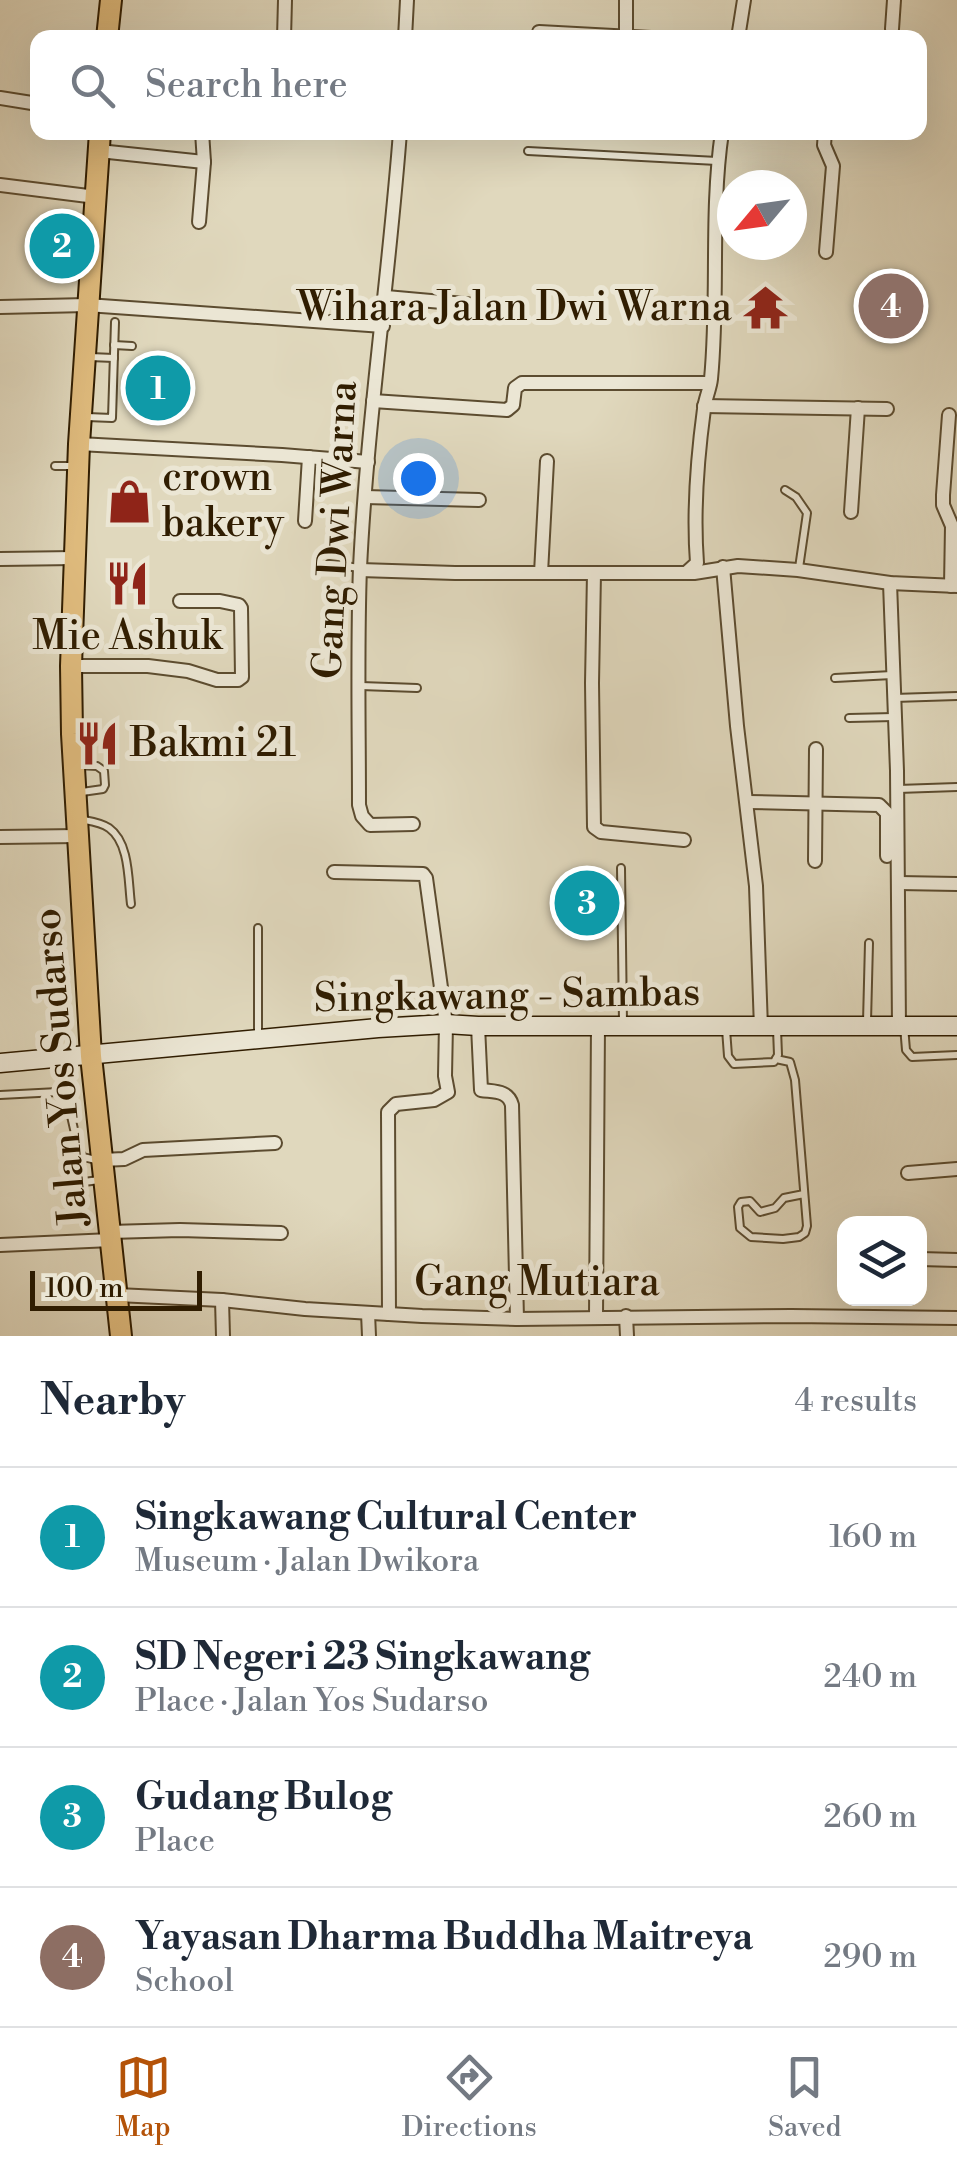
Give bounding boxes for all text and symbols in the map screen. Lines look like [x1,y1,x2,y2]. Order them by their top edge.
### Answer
search box [30,30,927,140]
icon: search [65,58,120,113]
text: Search here [145,62,348,109]
north arrow [717,170,807,260]
pin: 2 [30,208,94,284]
pin: 4 [858,268,924,344]
place label: Wihara Jalan Dwi Warna [295,283,733,333]
temple icon: Wihara Jalan Dwi Warna [741,284,789,332]
pin: 1 [126,350,190,426]
street label: Gang Dwi Warna [303,379,370,680]
place label: crown bakery [162,453,285,550]
your location [393,453,444,504]
shop icon: crown bakery [105,477,153,525]
restaurant icon: Mie Ashuk [103,560,151,608]
place label: Mie Ashuk [32,612,224,662]
place label: Bakmi 21 [129,719,296,769]
restaurant icon: Bakmi 21 [73,720,121,768]
pin: 3 [554,866,620,940]
street label: Jalan Yos Sudarso [22,906,100,1230]
street label: Singkawang - Sambas [313,968,701,1025]
map controls [837,1216,927,1306]
button: layers [837,1216,927,1306]
street label: Gang Mutiara [414,1258,661,1309]
scale bar [30,1266,202,1310]
text: 100 m [45,1271,124,1306]
text: Nearby [40,1375,185,1428]
text: 4 results [795,1381,917,1421]
text: Singkawang Cultural Center [135,1494,637,1541]
text: 1 [65,1517,80,1557]
text: 160 m [829,1517,917,1557]
text: Museum · Jalan Dwikora [135,1541,479,1581]
text: SD Negeri 23 Singkawang [135,1634,590,1681]
text: 2 [62,1657,83,1697]
text: 240 m [824,1657,917,1697]
text: Place · Jalan Yos Sudarso [135,1681,488,1721]
text: Gudang Bulog [135,1774,392,1821]
text: 3 [63,1797,82,1837]
text: 260 m [824,1797,917,1837]
text: Place [135,1821,215,1861]
text: Yayasan Dharma Buddha Maitreya [135,1914,753,1961]
text: 4 [62,1937,83,1977]
text: 290 m [824,1937,917,1977]
text: School [135,1961,234,2001]
tab: Map [116,2050,171,2145]
tab: Directions [402,2050,537,2145]
tab: Saved [768,2050,841,2145]

